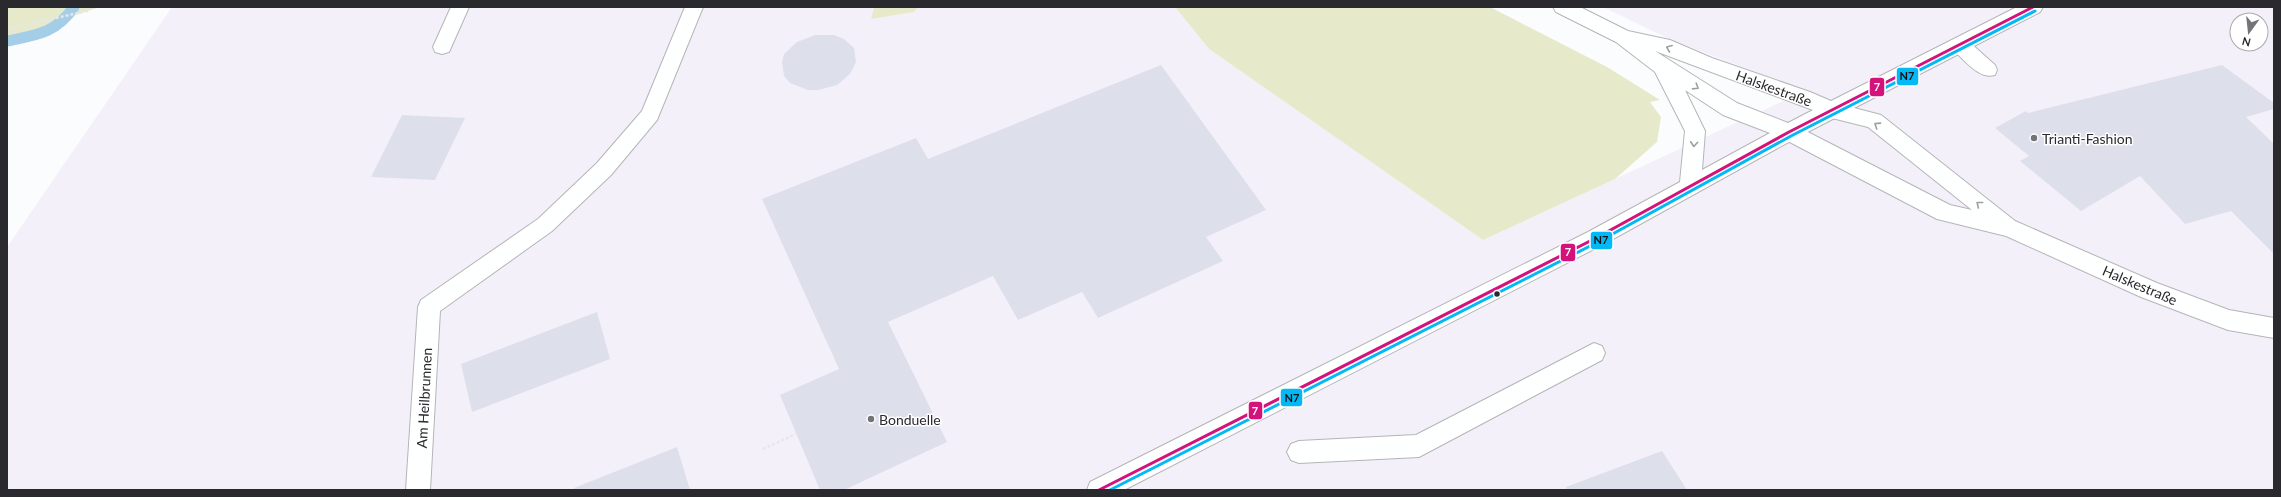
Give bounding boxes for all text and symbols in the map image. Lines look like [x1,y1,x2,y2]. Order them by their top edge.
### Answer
north arrow [2229,12,2269,52]
text: N [2241,35,2252,50]
one-way arrow [1665,44,1672,52]
street label: Halskestraße [1734,66,1814,110]
line badge: N7 [1896,67,1919,86]
text: N7 [1900,69,1914,82]
line badge: 7 [1869,77,1885,97]
text: 7 [1874,80,1880,93]
one-way arrow [1692,83,1699,90]
one-way arrow [1874,122,1881,129]
place label: Trianti-Fashion [2042,130,2133,147]
marker: Trianti-Fashion [2029,133,2039,143]
one-way arrow [1689,141,1698,147]
one-way arrow [1977,202,1984,209]
line badge: N7 [1590,231,1613,250]
text: N7 [1594,233,1608,246]
line badge: 7 [1560,243,1576,262]
text: 7 [1565,245,1571,258]
street label: Halskestraße [2100,262,2180,308]
unlabelled marker [1492,289,1502,299]
street label: Am Heilbrunnen [413,347,435,449]
line badge: N7 [1280,388,1303,407]
text: N7 [1285,391,1299,404]
line badge: 7 [1248,401,1263,420]
text: 7 [1252,404,1258,417]
place label: Bonduelle [879,411,941,428]
marker: Bonduelle [866,414,876,424]

